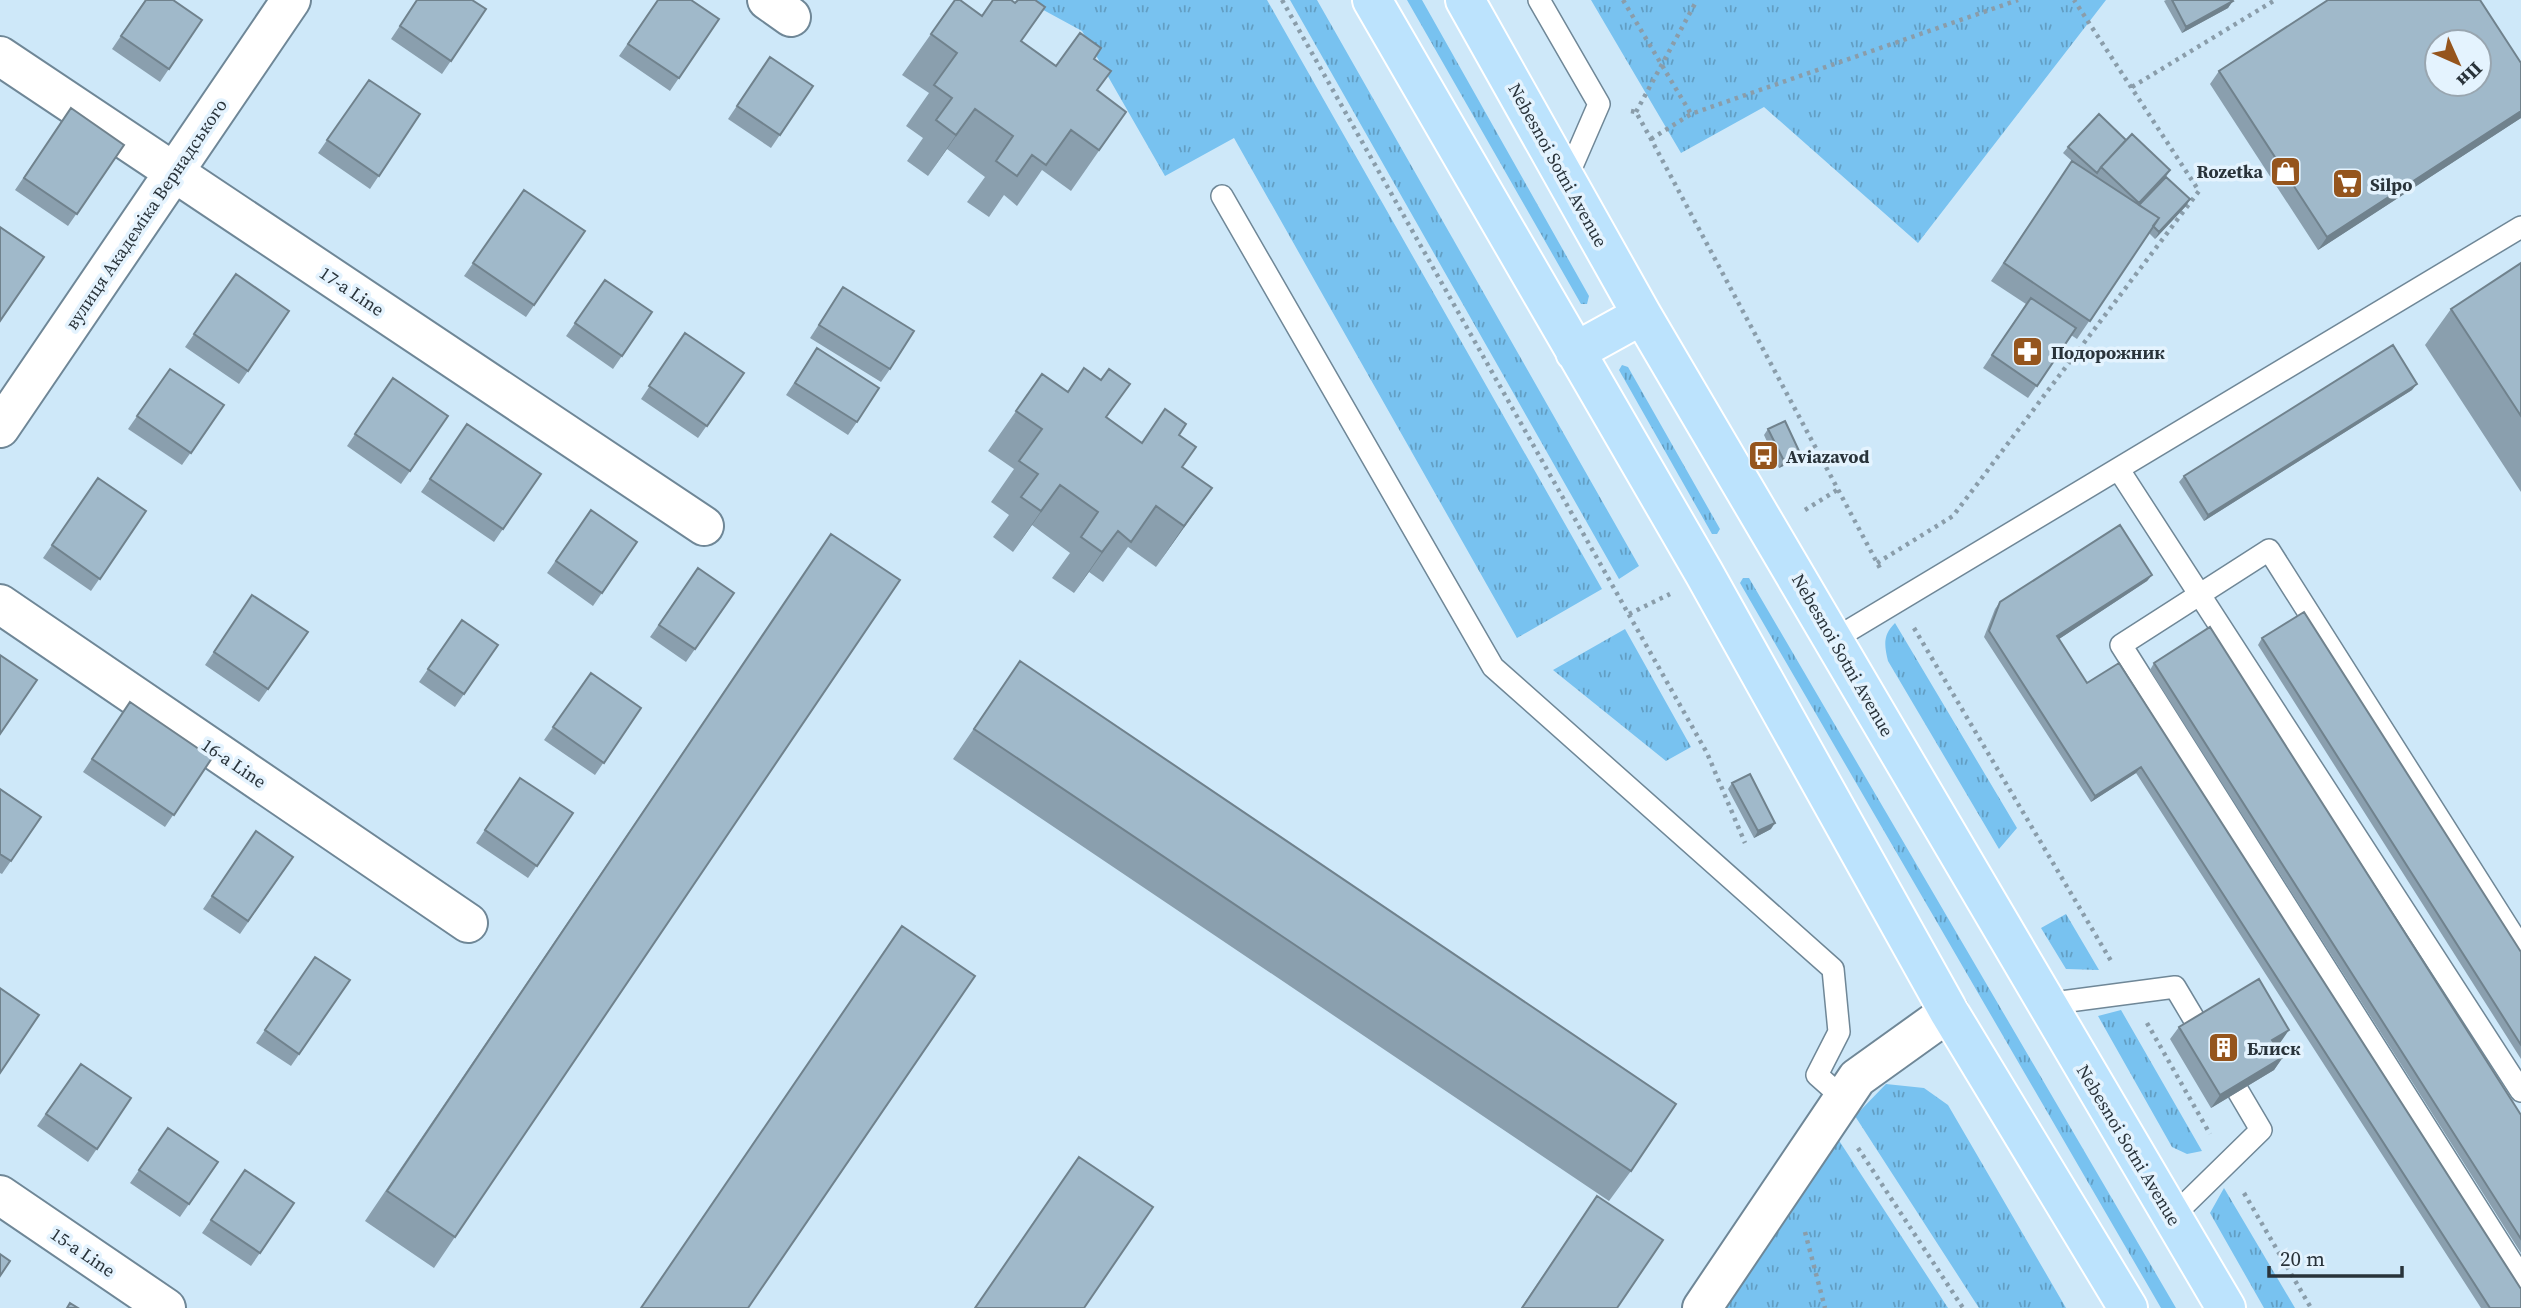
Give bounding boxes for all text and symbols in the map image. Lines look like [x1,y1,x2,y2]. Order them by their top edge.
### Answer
north arrow [2423,28,2493,98]
text: Пн [2451,56,2489,94]
street label: Nebesnoi Sotni Avenue [1502,78,1614,252]
street label: вулиця Академіка Вернадського [59,94,233,334]
shop icon: Rozetka [2269,154,2303,188]
place label: Rozetka [2196,159,2263,184]
supermarket icon: Silpo [2330,167,2364,201]
place label: Silpo [2370,172,2412,197]
street label: 17-a Line [315,260,389,322]
pharmacy icon: Подорожник [2011,335,2045,369]
place label: Подорожник [2051,340,2165,365]
bus stop icon: Aviazavod [1746,439,1780,473]
place label: Aviazavod [1786,444,1870,469]
street label: Nebesnoi Sotni Avenue [1786,569,1900,741]
street label: 16-a Line [197,732,271,794]
building icon: Блиск [2207,1031,2241,1065]
place label: Блиск [2247,1036,2301,1061]
street label: Nebesnoi Sotni Avenue [2071,1060,2187,1230]
street label: 15-a Line [46,1221,120,1283]
scale bar [2269,1234,2402,1278]
text: 20 m [2280,1244,2325,1273]

